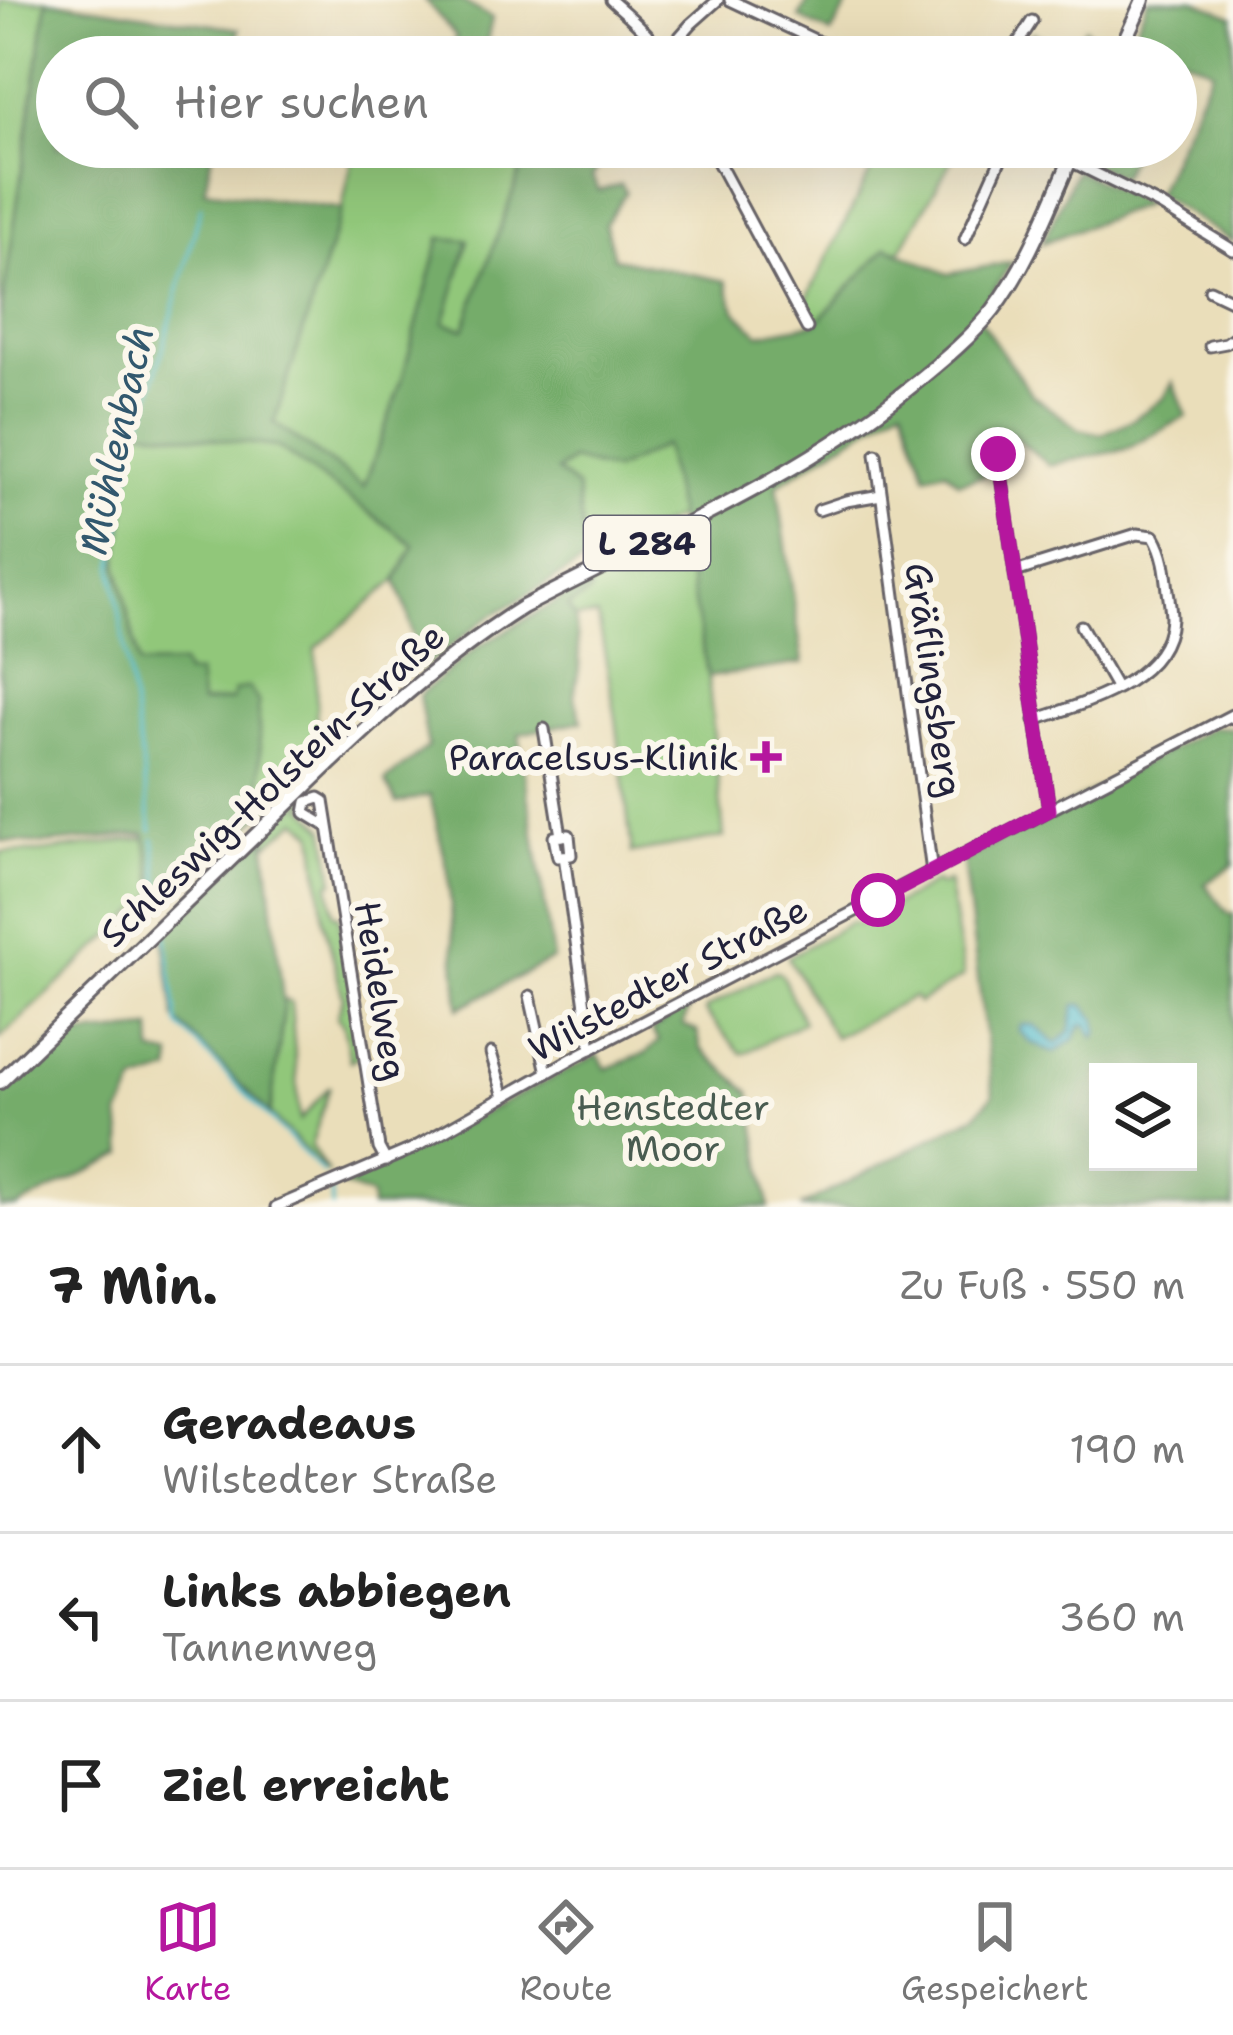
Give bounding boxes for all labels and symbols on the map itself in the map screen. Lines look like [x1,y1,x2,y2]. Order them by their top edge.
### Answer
water label: Mühlenbach [66,321,166,559]
route end [971,427,1025,481]
road number: L 284 [584,516,710,570]
street label: Gräflingsberg [893,559,975,801]
street label: Schleswig-Holstein-Straße [89,612,455,958]
place label: Paracelsus-Klinik [449,733,739,782]
marker: Paracelsus-Klinik [750,741,782,773]
route start [851,873,905,927]
street label: Wilstedter Straße [520,885,816,1073]
street label: Heidelweg [343,898,419,1084]
park label: Henstedter Moor [576,1083,770,1173]

